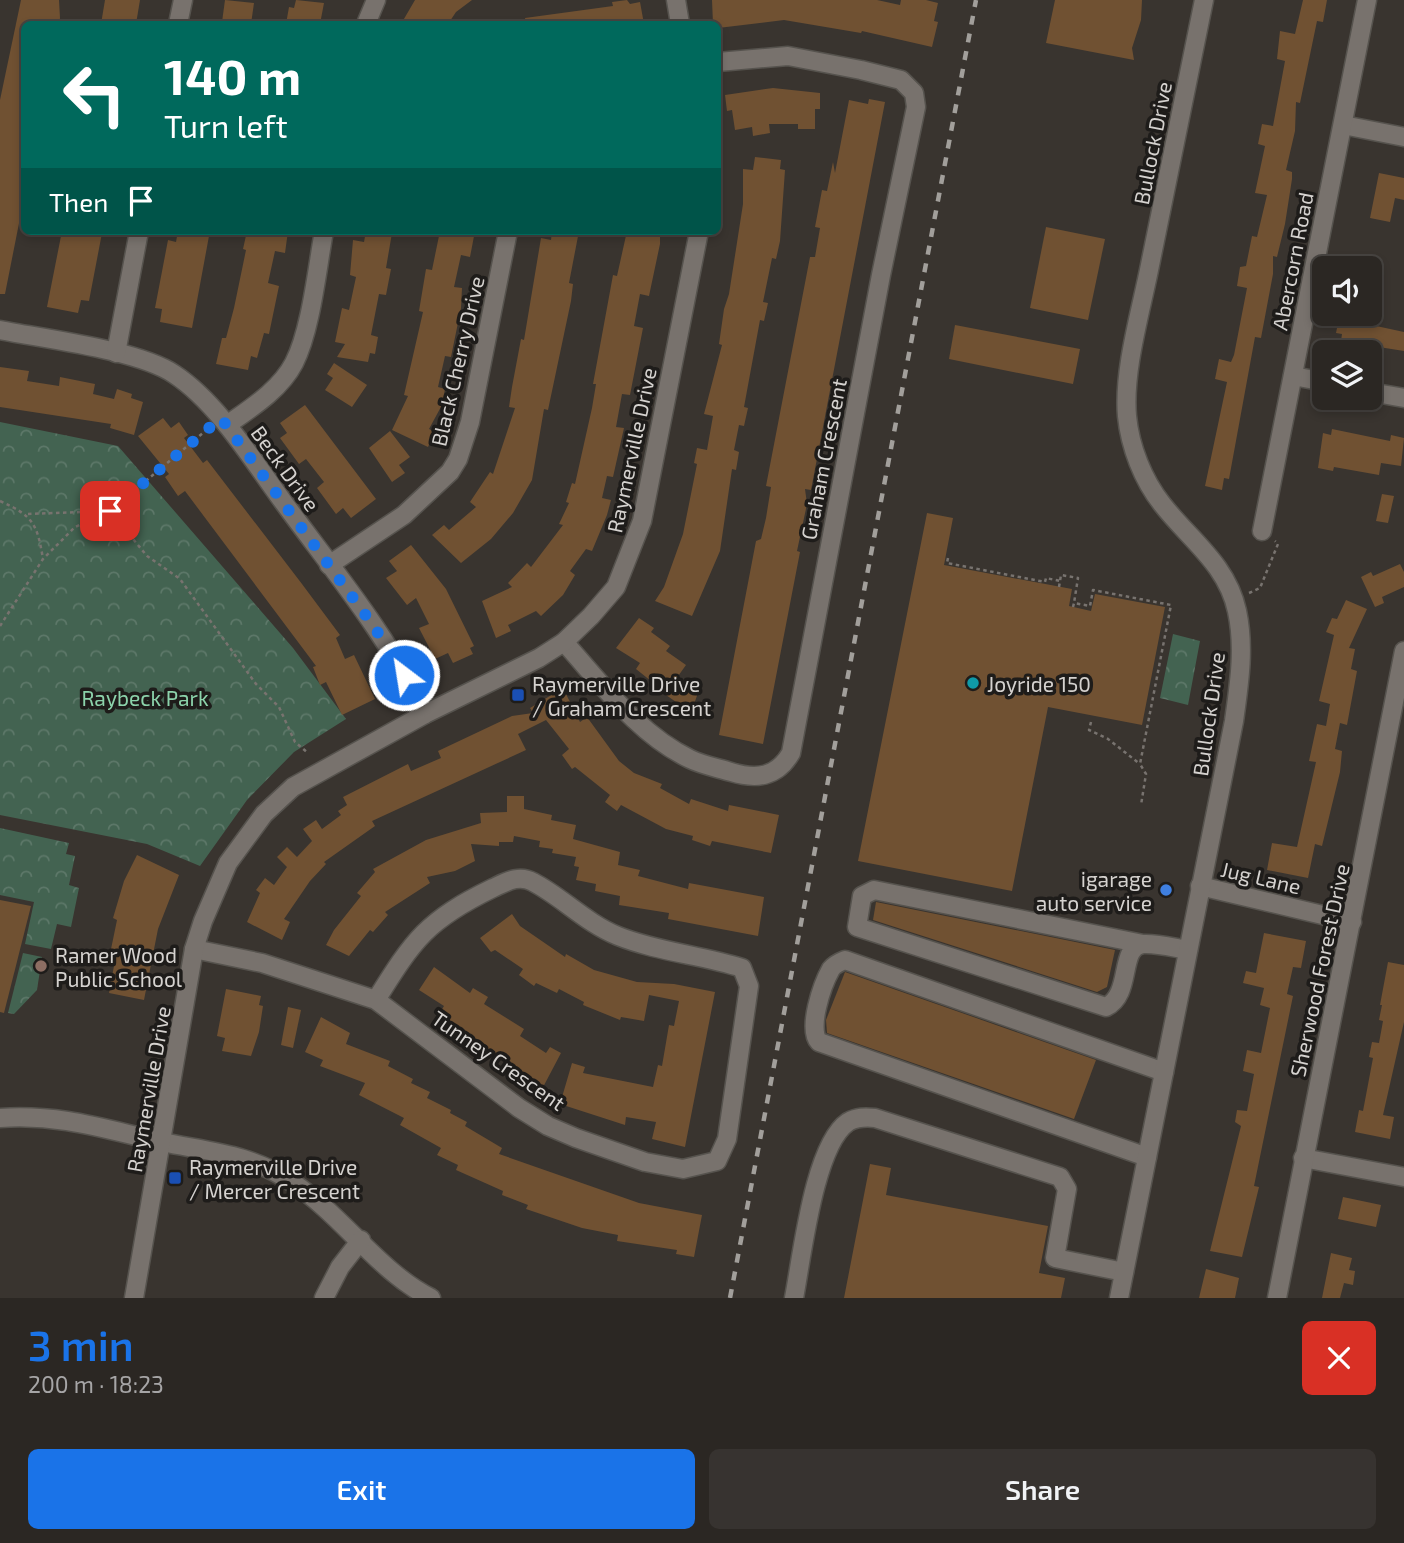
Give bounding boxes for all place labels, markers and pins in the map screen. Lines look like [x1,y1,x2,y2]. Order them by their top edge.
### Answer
pin [80,481,140,541]
place label: Raymerville Drive / Graham Crescent [532,671,711,720]
place label: Joyride 150 [987,671,1091,696]
marker: Joyride 150 [965,675,981,691]
marker: Raymerville Drive / Graham Crescent [510,687,526,703]
place label: igarage auto service [1036,866,1152,915]
marker: igarage auto service [1158,882,1174,898]
place label: Ramer Wood Public School [55,942,183,991]
marker: Ramer Wood Public School [33,958,49,974]
place label: Raymerville Drive / Mercer Crescent [189,1154,360,1203]
marker: Raymerville Drive / Mercer Crescent [167,1170,183,1186]

